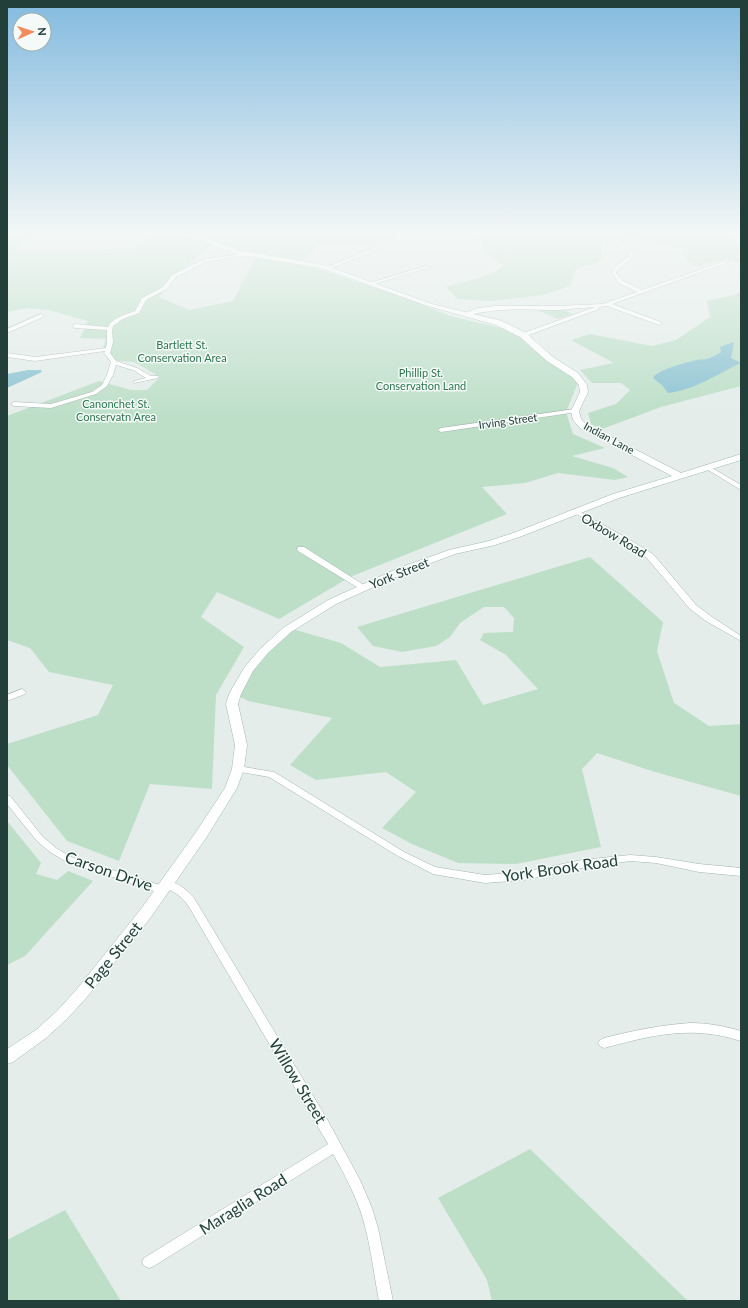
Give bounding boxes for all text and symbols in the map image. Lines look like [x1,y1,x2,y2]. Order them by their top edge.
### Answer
north arrow [12,12,52,52]
text: N [36,27,49,36]
park label: Bartlett St. Conservation Area [137,338,227,364]
park label: Phillip St. Conservation Land [376,366,466,392]
park label: Canonchet St. Conservatn Area [76,397,156,423]
street label: Irving Street [478,410,538,431]
street label: Indian Lane [582,419,637,456]
street label: Oxbow Road [578,509,650,561]
street label: York Street [367,554,431,592]
street label: Carson Drive [63,847,156,894]
street label: York Brook Road [501,850,619,885]
street label: Page Street [80,917,145,992]
street label: Willow Street [266,1035,331,1127]
street label: Maraglia Road [195,1169,290,1238]

